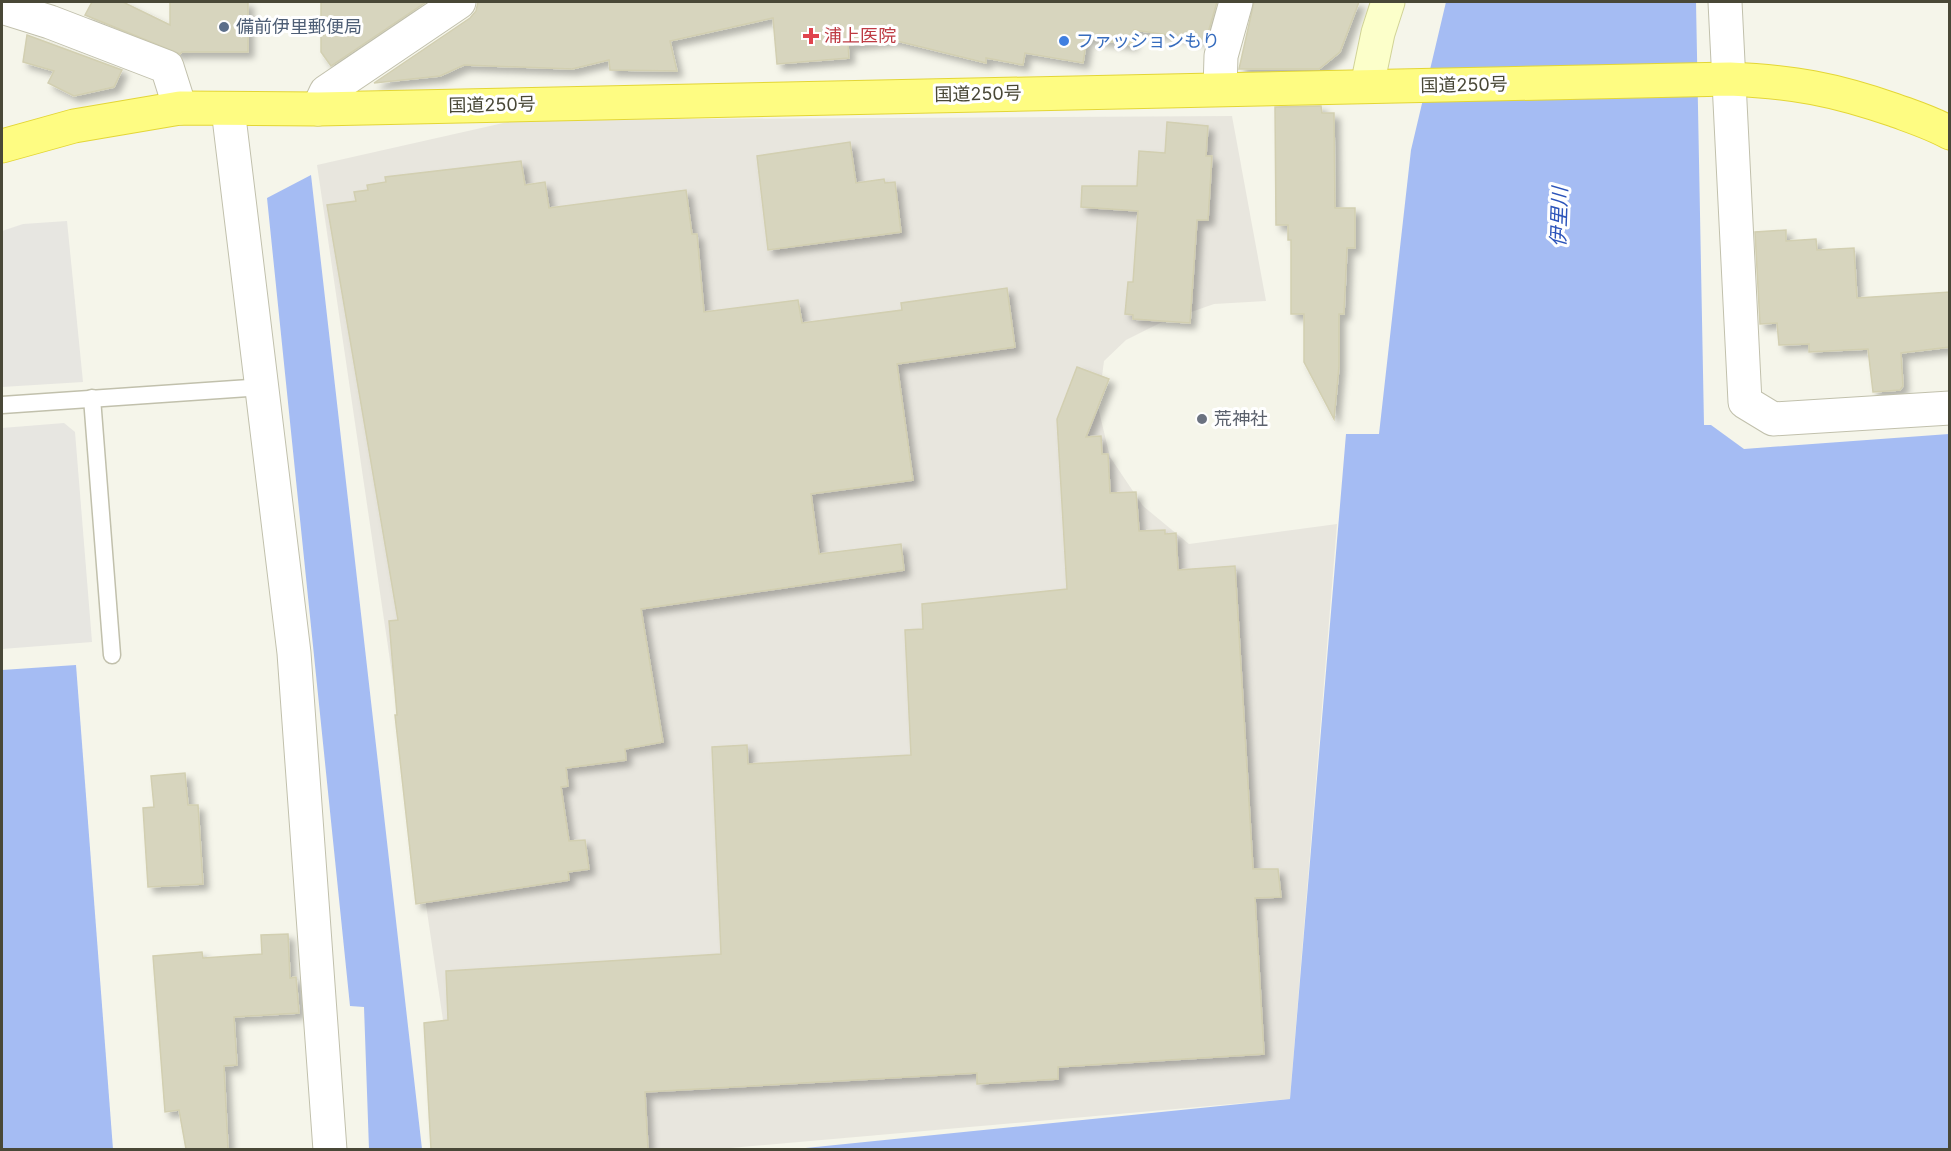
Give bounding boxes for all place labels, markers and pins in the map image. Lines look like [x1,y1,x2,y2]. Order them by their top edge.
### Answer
place label: 備前伊里郵便局 [236,16,362,37]
marker: 備前伊里郵便局 [217,20,231,34]
place label: 浦上医院 [824,25,896,46]
marker: 浦上医院 [802,27,820,45]
place label: ファッションもり [1076,30,1220,51]
marker: ファッションもり [1057,34,1071,48]
place label: 荒神社 [1214,408,1268,429]
marker: 荒神社 [1195,412,1209,426]

